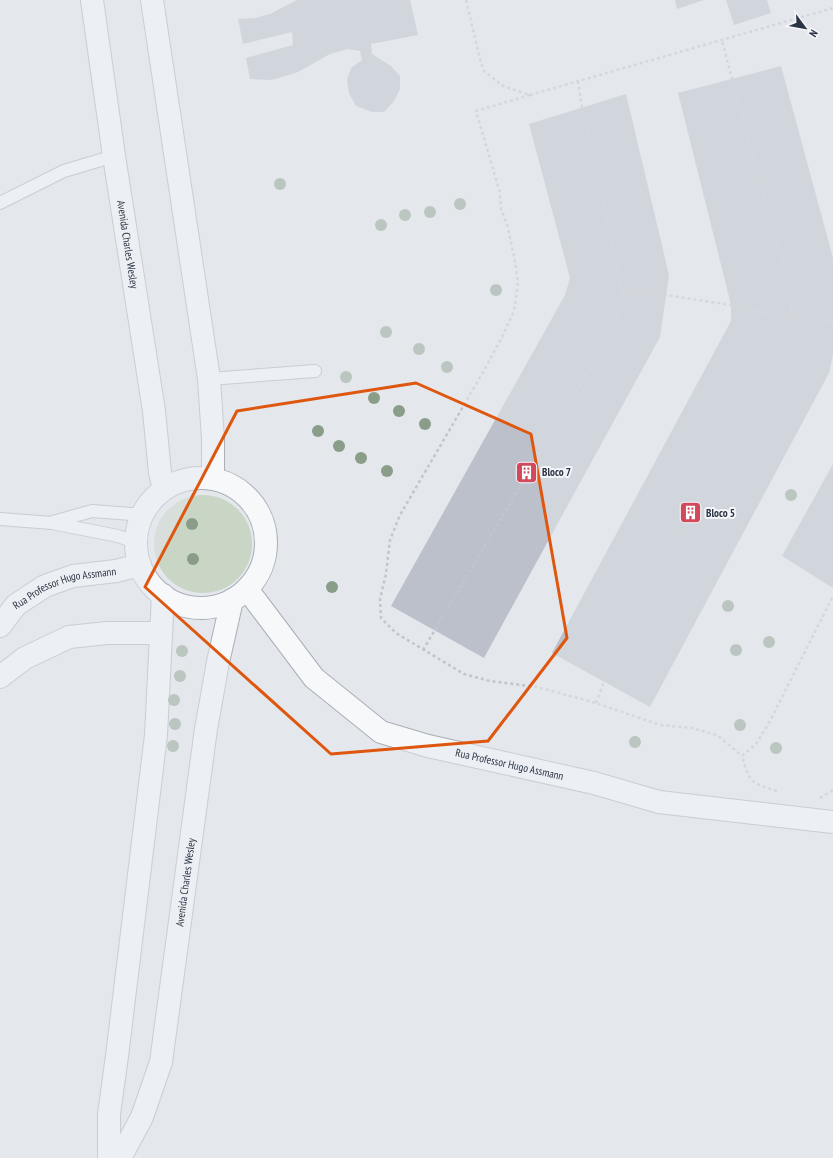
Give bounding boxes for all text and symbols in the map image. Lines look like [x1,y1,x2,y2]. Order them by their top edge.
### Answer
north arrow [785,8,825,48]
text: N [806,27,821,40]
street label: Avenida Charles Wesley [114,199,142,290]
building icon: Bloco 7 [513,459,539,485]
place label: Bloco 7 [542,465,571,479]
building icon: Bloco 5 [678,500,704,526]
place label: Bloco 5 [706,506,735,520]
street label: Rua Professor Hugo Assmann [10,564,117,612]
street label: Rua Professor Hugo Assmann [454,745,565,783]
street label: Avenida Charles Wesley [172,836,198,927]

